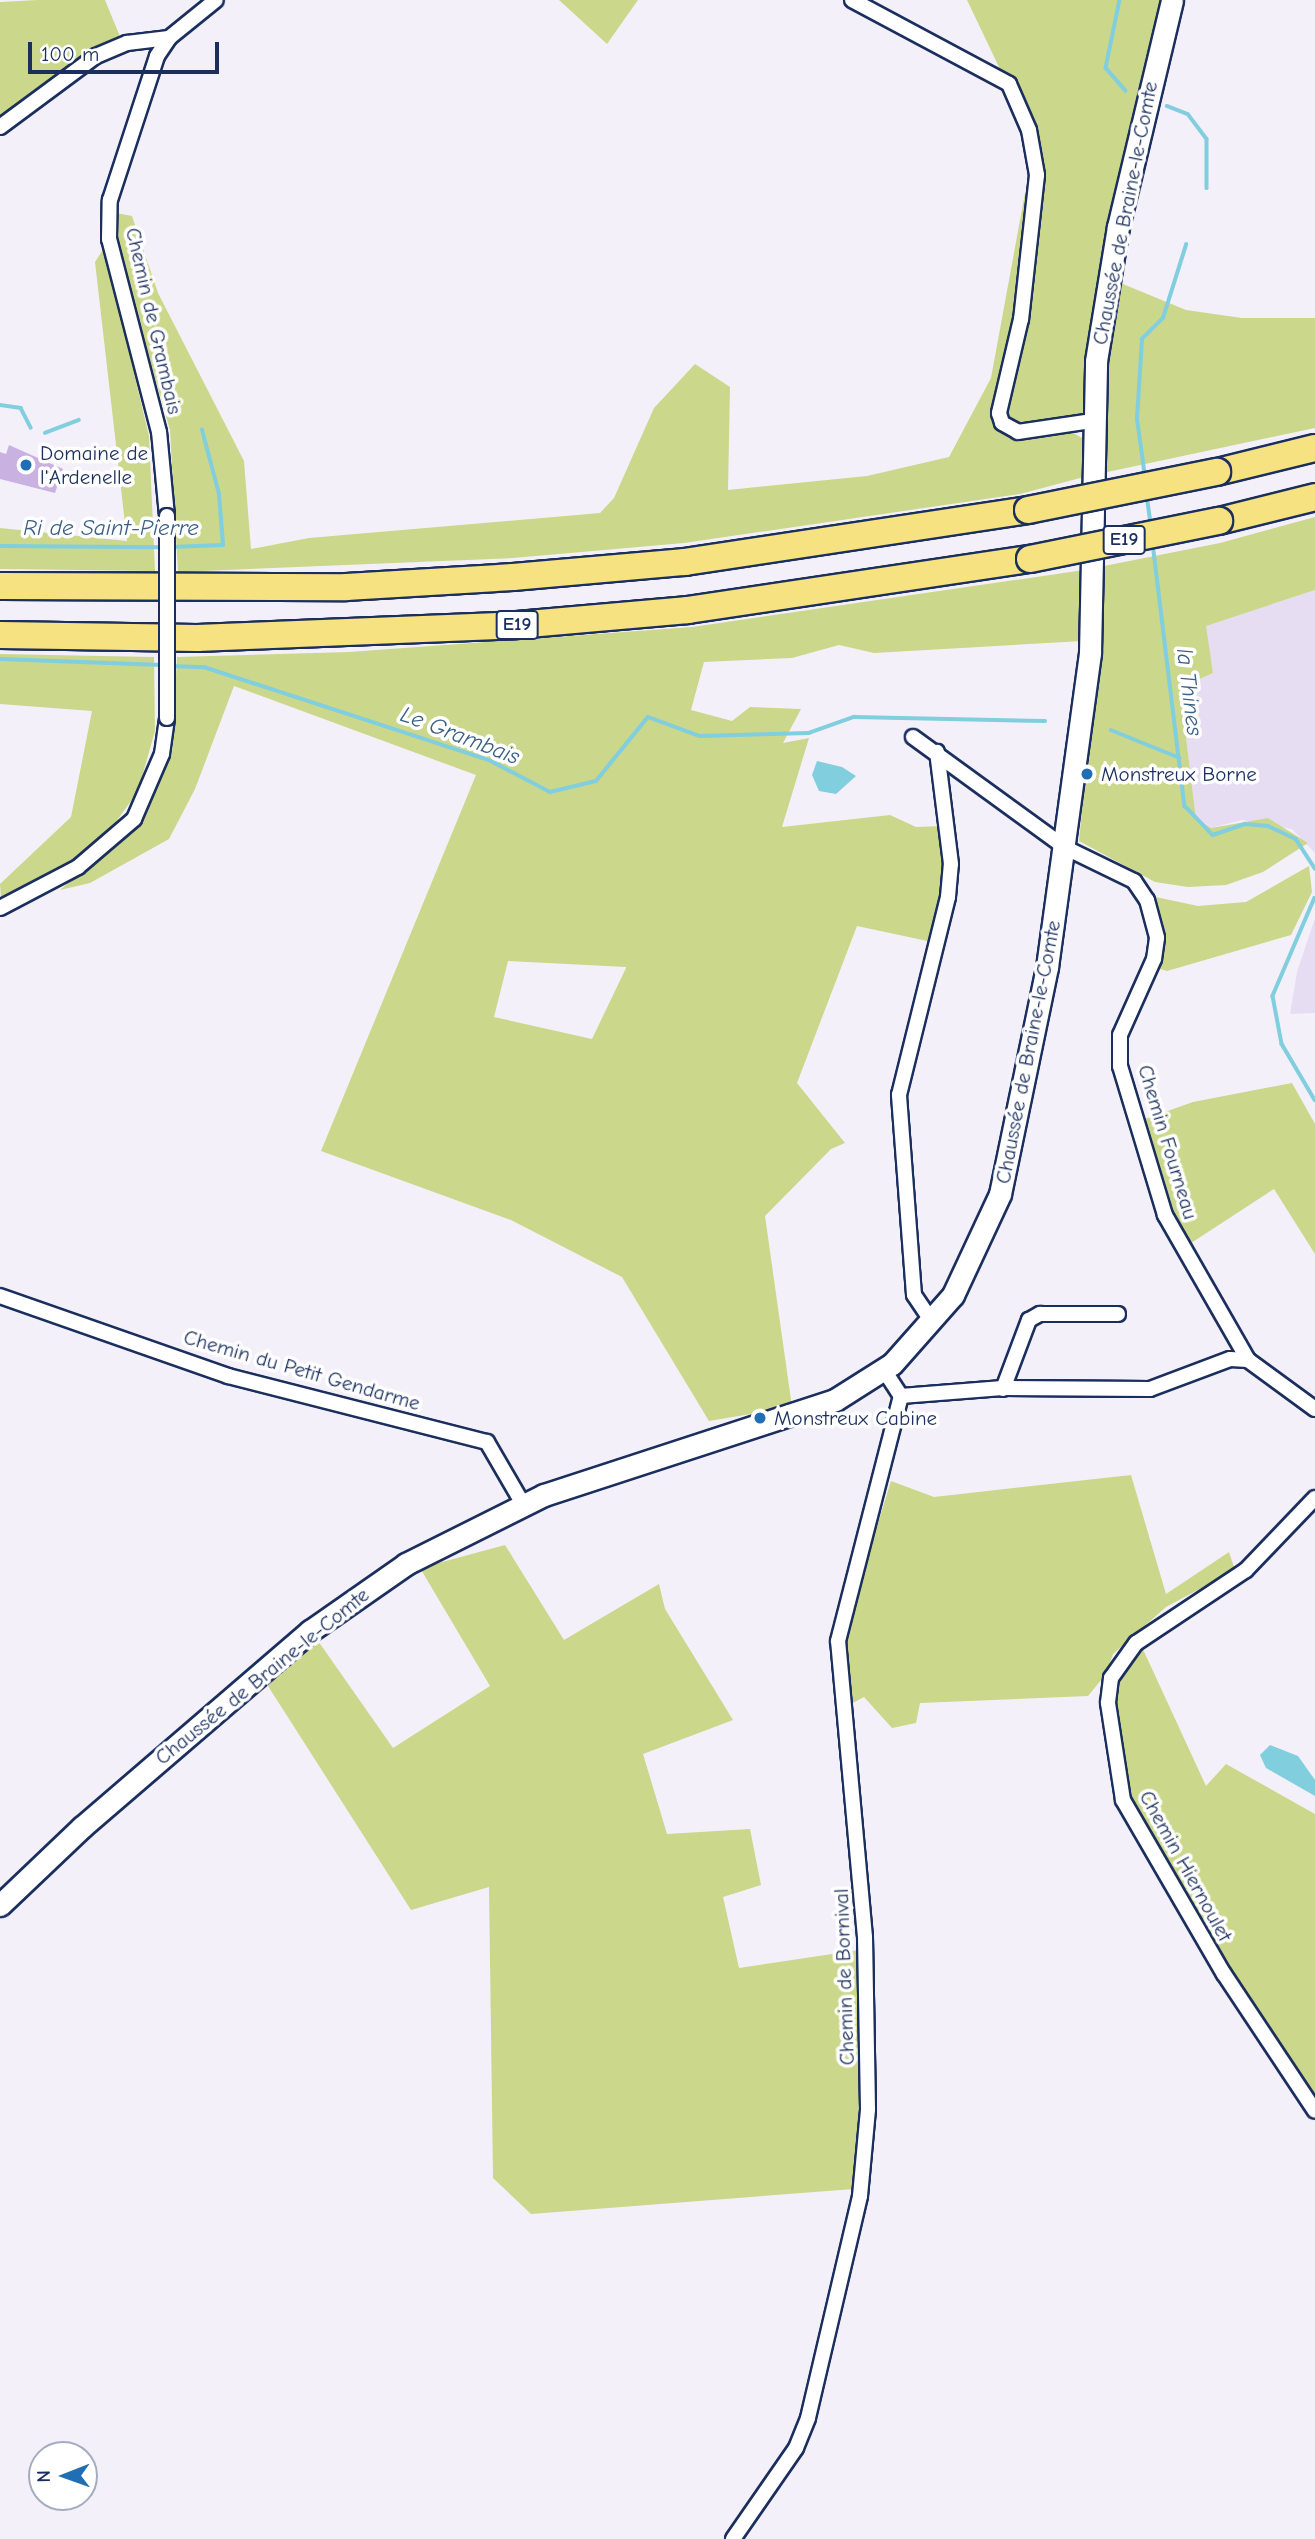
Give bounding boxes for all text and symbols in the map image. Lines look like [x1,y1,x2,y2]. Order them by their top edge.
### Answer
scale bar [32,28,222,72]
text: 100 m [41,42,99,66]
street label: Chaussée de Braine-le-Comte [1087,79,1163,347]
street label: Chemin de Grambais [120,225,188,417]
place label: Domaine de l'Ardenelle [40,440,148,490]
marker: Domaine de l'Ardenelle [18,457,34,473]
water label: Ri de Saint-Pierre [23,514,199,542]
road number: E19 [1101,524,1147,555]
road number: E19 [494,610,540,640]
water label: la Thines [1170,647,1208,737]
water label: Le Grambais [397,701,523,771]
place label: Monstreux Borne [1101,761,1257,787]
marker: Monstreux Borne [1079,766,1095,782]
street label: Chaussée de Braine-le-Comte [990,918,1066,1186]
street label: Chemin Fourneau [1133,1062,1203,1222]
street label: Chemin du Petit Gendarme [181,1324,423,1416]
place label: Monstreux Cabine [774,1405,937,1431]
marker: Monstreux Cabine [752,1410,768,1426]
street label: Chaussée de Braine-le-Comte [150,1582,374,1770]
street label: Chemin Hiernoulet [1134,1786,1238,1946]
street label: Chemin de Bornival [828,1888,860,2066]
north arrow [28,2441,98,2511]
text: N [33,2470,55,2483]

